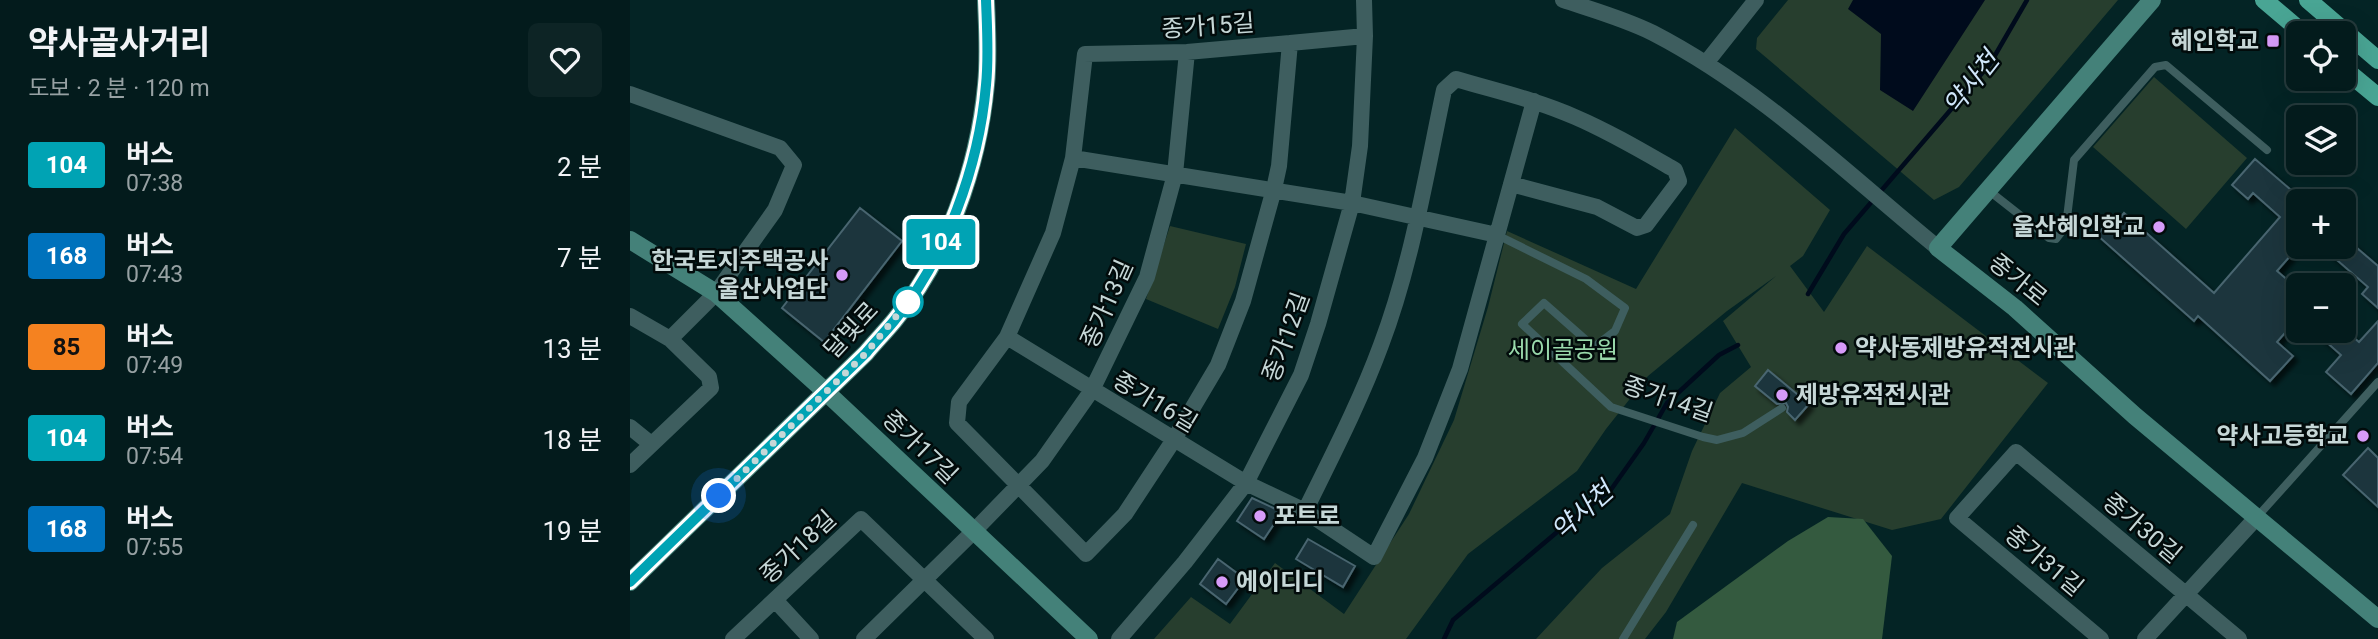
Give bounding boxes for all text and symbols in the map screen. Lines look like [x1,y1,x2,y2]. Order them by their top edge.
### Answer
street label: 종가15길 [1161,9,1255,43]
map controls [2286,21,2356,343]
button: locate [2286,21,2356,91]
text: 약사골사거리 [28,23,210,62]
button: heart [528,23,602,97]
place label: 혜인학교 [2171,27,2259,55]
marker: 혜인학교 [2265,33,2281,49]
water label: 약사천 [1937,43,2007,121]
text: 도보 · 2 분 · 120 m [28,75,210,102]
button: layers [2286,105,2356,175]
text: 버스 [126,139,174,169]
text: 104 [46,151,87,179]
text: 2 분 [557,152,602,182]
text: 07:38 [126,170,183,197]
button: + [2286,189,2356,259]
place label: 울산혜인학교 [2013,213,2145,241]
line badge: 104 [901,219,981,265]
marker: 울산혜인학교 [2151,219,2167,235]
text: 104 [920,228,962,256]
text: 버스 [126,230,174,260]
text: 168 [46,242,87,270]
text: 7 분 [557,243,602,273]
place label: 한국토지주택공사 울산사업단 [651,247,828,303]
street label: 종가로 [1983,248,2053,312]
street label: 종가13길 [1075,256,1139,352]
text: 07:43 [126,261,183,288]
marker: 한국토지주택공사 울산사업단 [834,267,850,283]
button: − [2286,273,2356,343]
unlabelled marker [893,287,923,317]
street label: 종가12길 [1257,288,1315,386]
street label: 달빛로 [818,296,884,364]
text: 버스 [126,321,174,351]
text: 85 [53,333,80,361]
text: 13 분 [542,334,602,364]
place label: 약사동제방유적전시관 [1855,334,2076,362]
park label: 세이골공원 [1508,336,1618,364]
marker: 약사동제방유적전시관 [1833,340,1849,356]
text: 07:49 [126,352,183,379]
street label: 종가16길 [1108,366,1202,438]
street label: 종가14길 [1619,371,1717,427]
place label: 제방유적전시관 [1796,381,1951,409]
marker: 제방유적전시관 [1774,387,1790,403]
street label: 종가17길 [877,405,963,489]
text: 버스 [126,412,174,442]
place label: 약사고등학교 [2217,422,2349,450]
text: 104 [46,424,87,452]
text: 18 분 [542,425,602,455]
marker: 약사고등학교 [2355,428,2371,444]
text: 07:54 [126,443,183,470]
water label: 약사천 [1545,474,1621,546]
your location [701,478,736,513]
street label: 종가30길 [2097,487,2187,569]
place label: 포트로 [1274,502,1340,530]
text: 버스 [126,503,174,533]
street label: 종가18길 [754,505,842,589]
marker: 포트로 [1252,508,1268,524]
text: 168 [46,515,87,543]
text: 19 분 [542,516,602,546]
street label: 종가31길 [1999,520,2089,602]
text: 07:55 [126,534,183,561]
place label: 에이디디 [1236,568,1324,596]
marker: 에이디디 [1214,574,1230,590]

